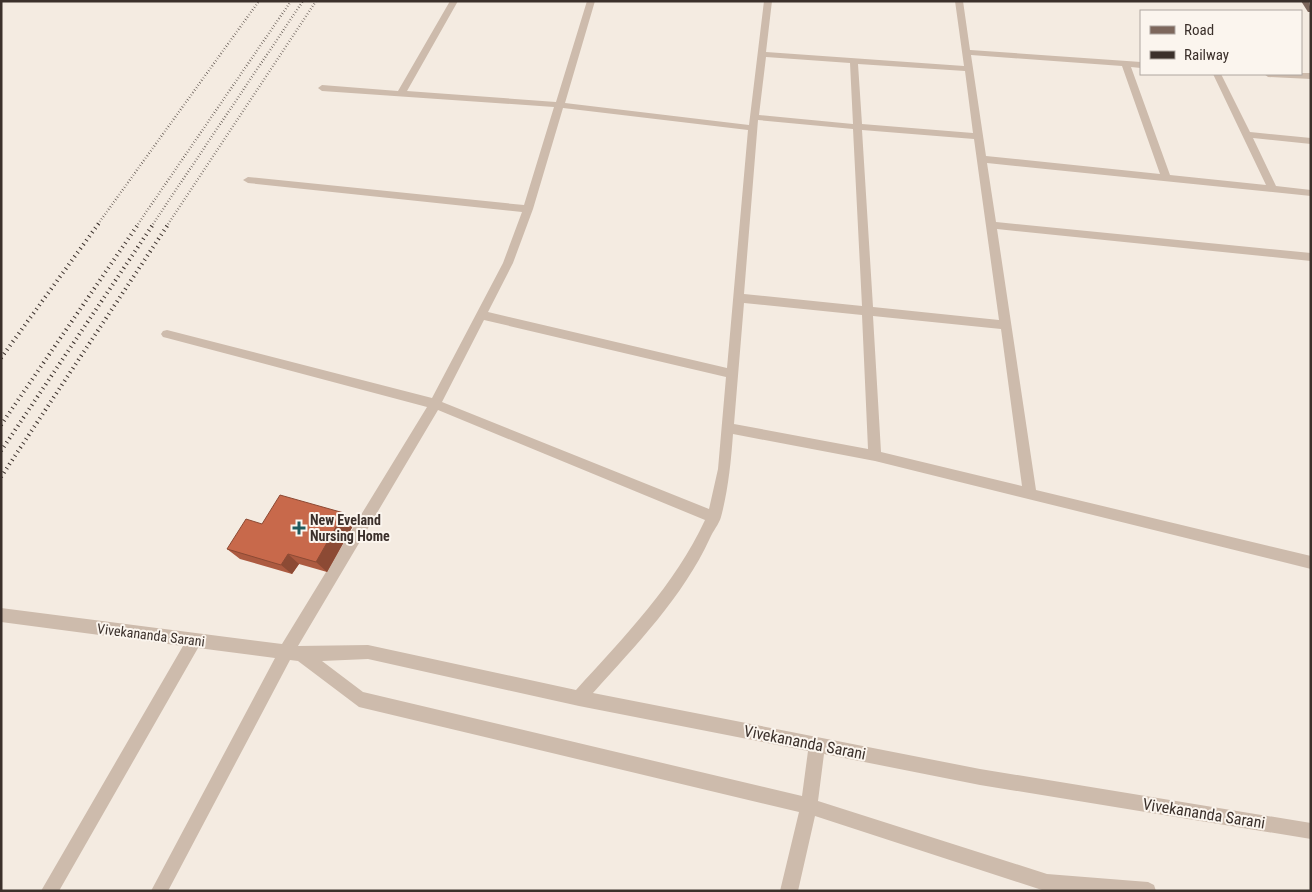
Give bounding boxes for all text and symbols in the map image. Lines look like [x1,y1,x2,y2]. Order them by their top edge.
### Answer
legend [1140,10,1302,75]
text: Road [1184,21,1214,39]
text: Railway [1184,46,1229,64]
place label: New Eveland Nursing Home [310,512,390,544]
marker: New Eveland Nursing Home [292,521,306,535]
street label: Vivekananda Sarani [96,620,206,650]
street label: Vivekananda Sarani [742,721,867,764]
street label: Vivekananda Sarani [1141,794,1267,833]

